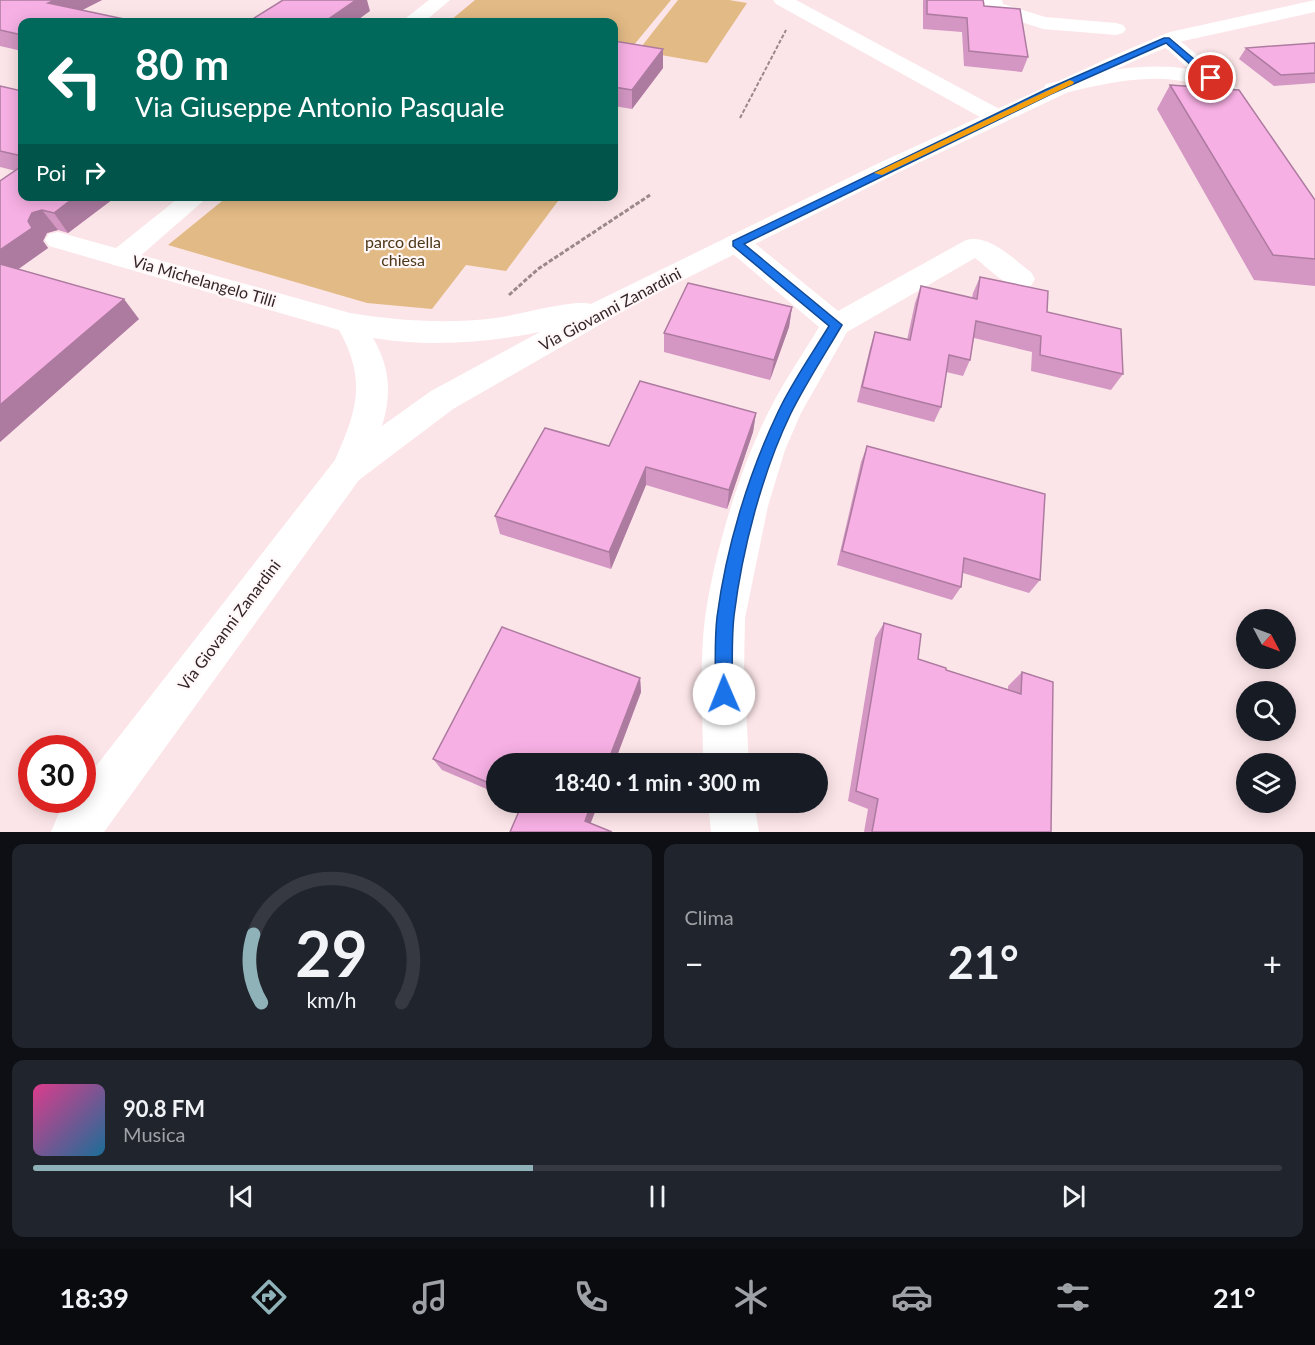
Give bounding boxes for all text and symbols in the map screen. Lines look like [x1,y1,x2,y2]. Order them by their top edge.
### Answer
text: 80 m [135,39,229,89]
icon: left [36,42,114,120]
pin [1185,52,1236,103]
icon: arrive [1194,61,1227,94]
text: Via Giuseppe Antonio Pasquale [135,90,505,123]
icon: right [78,156,111,189]
text: Poi [36,159,66,186]
park label: parco della chiesa [365,232,441,269]
street label: Via Michelangelo Tilli [130,251,278,310]
street label: Via Giovanni Zanardini [535,263,684,354]
street label: Via Giovanni Zanardini [173,556,284,694]
north arrow [1236,609,1296,669]
map controls [1236,609,1296,813]
position arrow [692,662,756,726]
button: search [1236,681,1296,741]
speed limit sign: 30 [18,735,96,813]
button: layers [1236,753,1296,813]
text: 18:40 · 1 min · 300 m [554,769,760,796]
text: Clima [685,905,734,929]
text: 29 [296,915,368,990]
text: 21° [948,935,1019,989]
text: − [685,943,704,983]
text: + [1263,943,1282,983]
text: km/h [307,987,357,1013]
text: 90.8 FM [123,1095,205,1122]
text: Musica [123,1122,186,1146]
icon: previous [225,1180,258,1213]
icon: pause [641,1180,674,1213]
icon: next [1057,1180,1090,1213]
icon: directions [248,1276,290,1318]
icon: music [409,1276,451,1318]
icon: phone [570,1276,612,1318]
icon: climate [730,1276,772,1318]
icon: car [891,1276,933,1318]
icon: filters [1052,1276,1094,1318]
text: 18:39 [59,1281,129,1314]
text: 21° [1213,1281,1255,1314]

